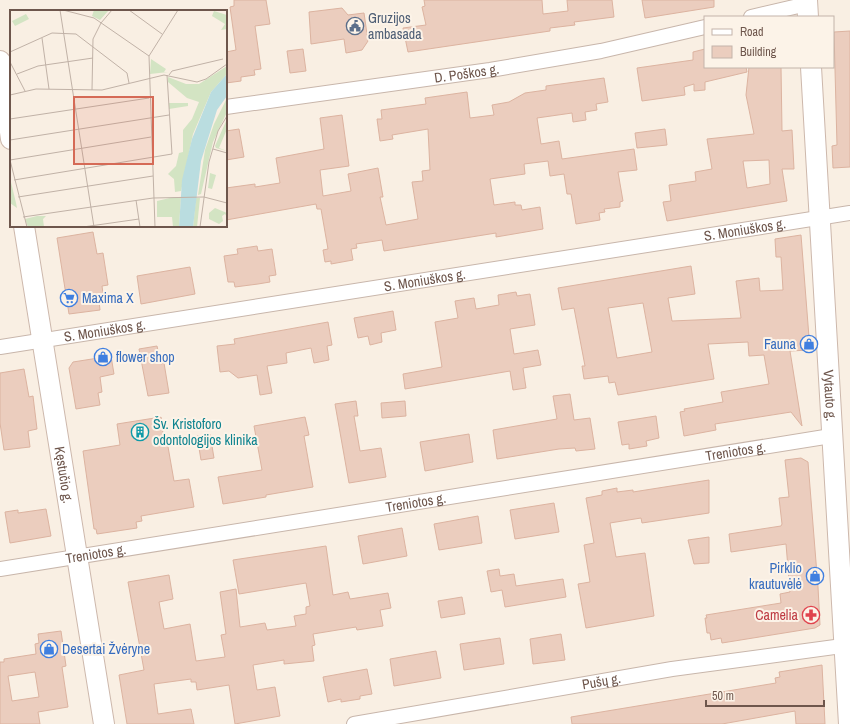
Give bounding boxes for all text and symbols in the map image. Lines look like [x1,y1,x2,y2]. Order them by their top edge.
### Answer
place label: Gruzijos ambasada [368,9,422,43]
inset map [10,10,227,227]
public building icon: Gruzijos ambasada [345,16,365,36]
legend [704,16,834,68]
text: Road [740,24,764,40]
text: Building [740,44,777,60]
street label: D. Poškos g. [433,60,500,87]
street label: S. Moniuškos g. [703,214,787,245]
street label: S. Moniuškos g. [383,265,467,295]
supermarket icon: Maxima X [59,288,79,308]
place label: Maxima X [82,289,134,307]
street label: S. Moniuškos g. [63,315,147,346]
shop icon: Fauna [799,334,819,354]
place label: Fauna [764,335,797,353]
shop icon: flower shop [93,347,113,367]
place label: flower shop [116,348,175,366]
street label: Vytauto g. [820,369,840,422]
place label: Šv. Kristoforo odontologijos klinika [153,415,258,449]
building icon: Šv. Kristoforo odontologijos klinika [130,422,150,442]
street label: Treniotos g. [704,438,767,465]
street label: Kęstučio g. [51,445,77,505]
street label: Treniotos g. [384,489,447,516]
street label: Treniotos g. [64,540,127,567]
place label: Pirklio krautuvėlė [749,559,802,593]
shop icon: Pirklio krautuvėlė [805,566,825,586]
pharmacy icon: Camelia [801,605,821,625]
place label: Camelia [755,606,799,624]
shop icon: Desertai Žvėryne [39,639,59,659]
place label: Desertai Žvėryne [62,640,150,658]
street label: Pušų g. [581,669,622,693]
scale bar [706,682,824,708]
text: 50 m [712,688,734,704]

